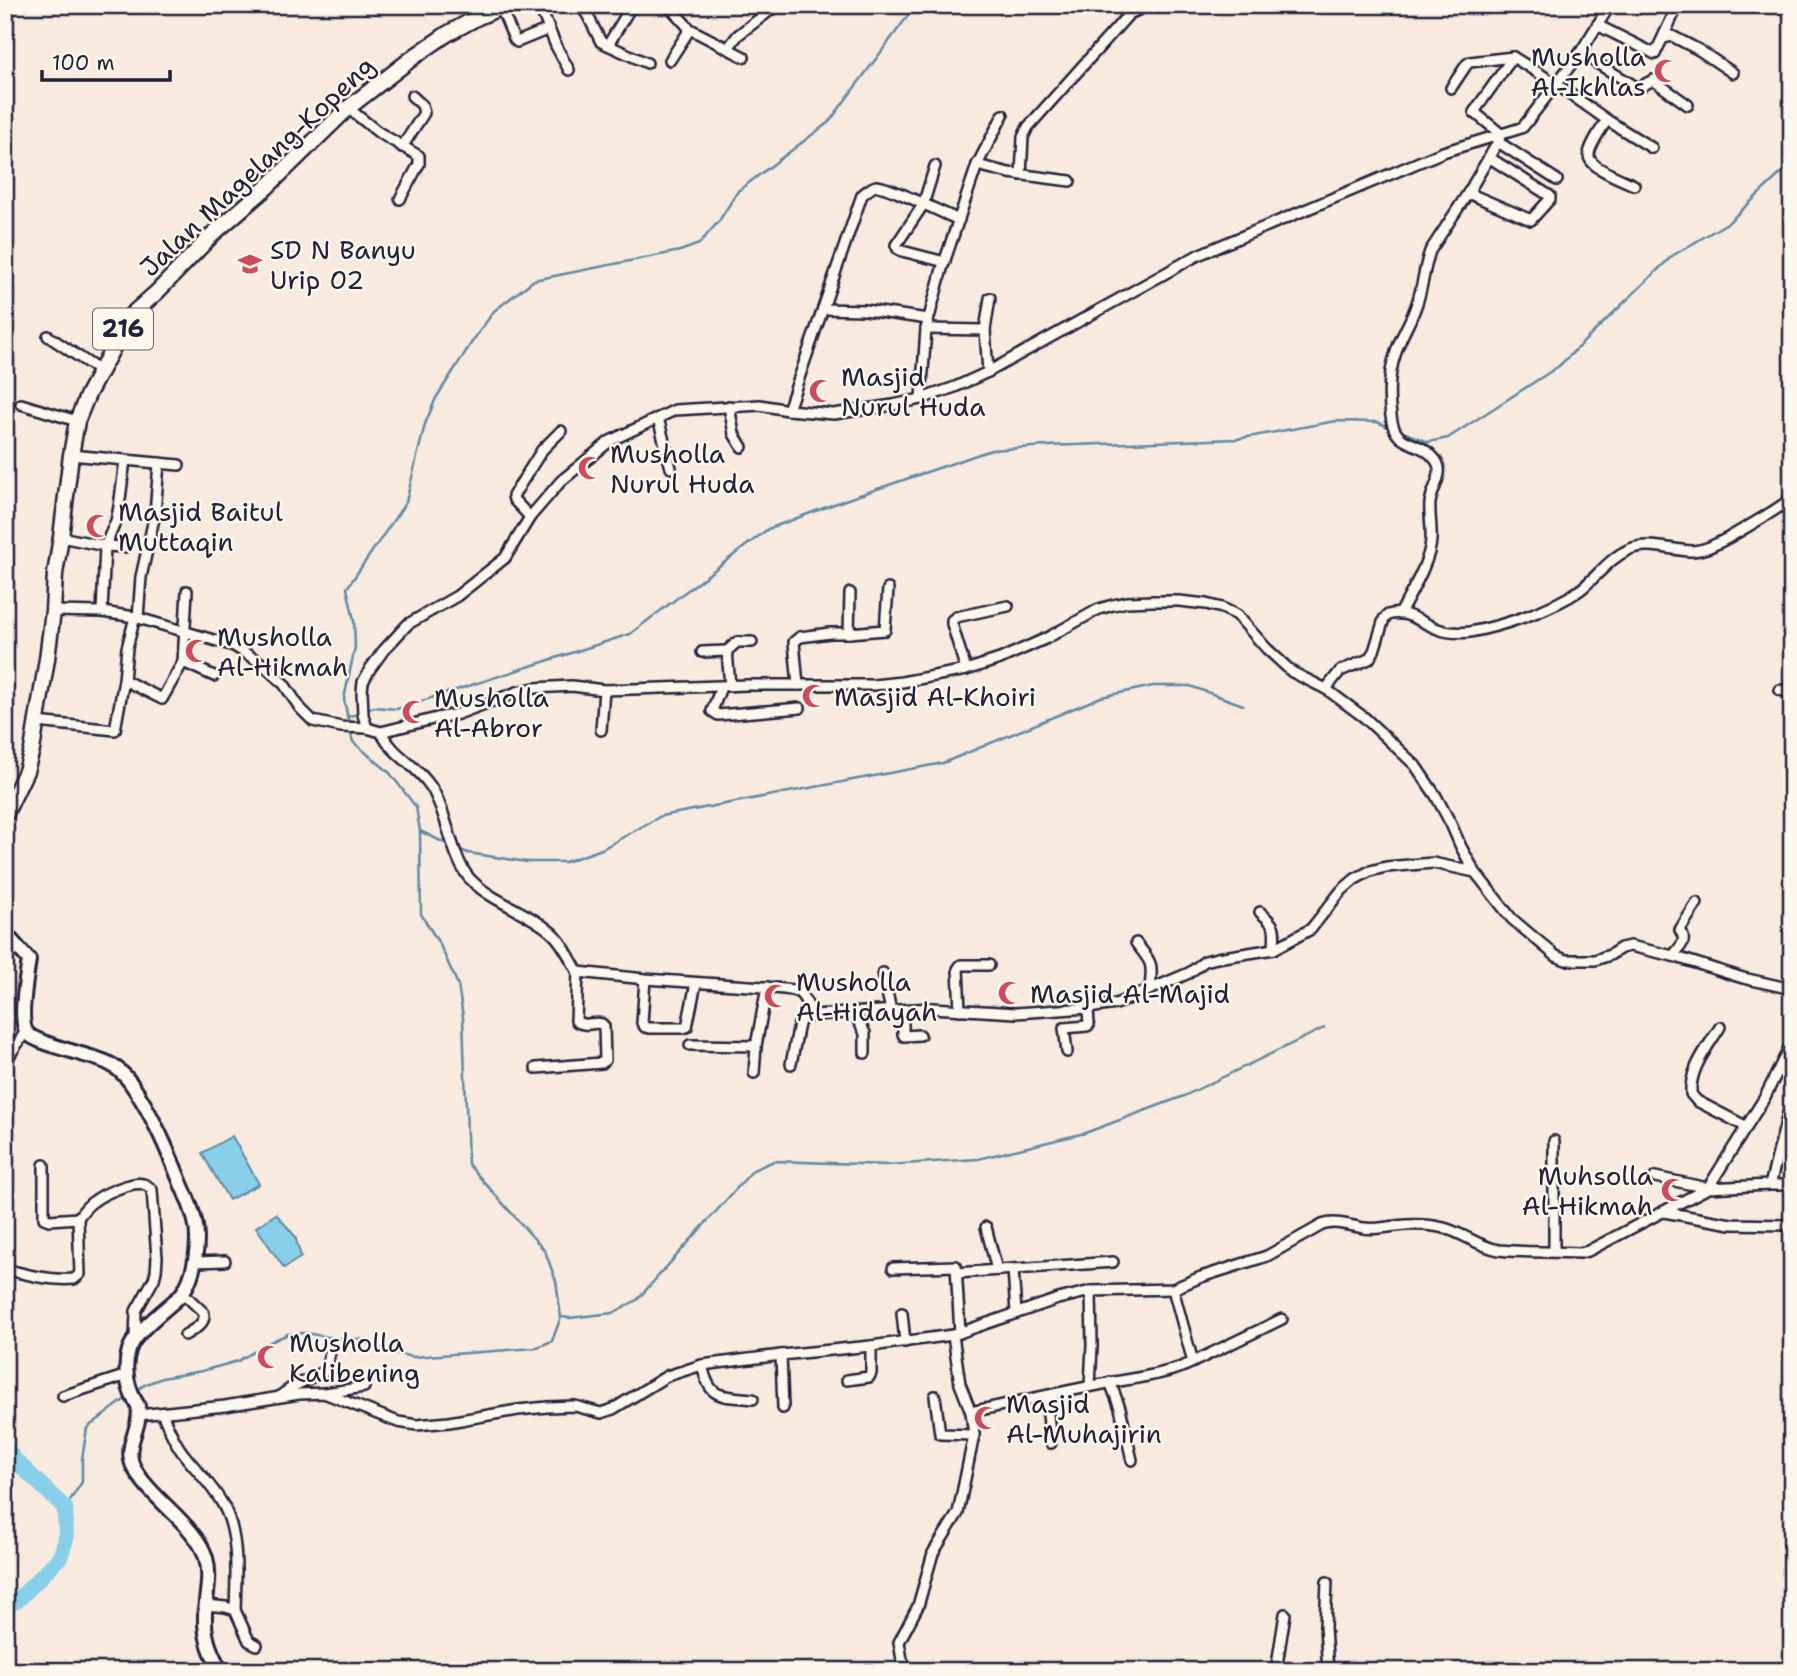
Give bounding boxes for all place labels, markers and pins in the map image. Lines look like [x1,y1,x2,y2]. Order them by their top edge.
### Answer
place label: Musholla Al-Ikhlas [1531,39,1646,104]
mosque icon: Musholla Al-Ikhlas [1652,57,1680,85]
place label: SD N Banyu Urip 02 [270,232,416,297]
school or university icon: SD N Banyu Urip 02 [236,250,264,278]
place label: Masjid Nurul Huda [841,359,985,424]
mosque icon: Masjid Nurul Huda [807,377,835,405]
place label: Musholla Nurul Huda [610,436,754,501]
mosque icon: Musholla Nurul Huda [576,454,604,482]
place label: Masjid Baitul Muttaqin [118,494,283,559]
mosque icon: Masjid Baitul Muttaqin [84,512,112,540]
place label: Musholla Al-Hikmah [217,619,348,684]
mosque icon: Musholla Al-Hikmah [183,637,211,665]
place label: Masjid Al-Khoiri [834,679,1036,714]
place label: Musholla Al-Abror [434,680,549,745]
mosque icon: Masjid Al-Khoiri [800,682,828,710]
mosque icon: Musholla Al-Abror [400,698,428,726]
place label: Musholla Al-Hidayah [796,964,938,1029]
place label: Masjid Al-Majid [1030,976,1230,1011]
mosque icon: Masjid Al-Majid [996,979,1024,1007]
mosque icon: Musholla Al-Hidayah [762,982,790,1010]
place label: Muhsolla Al-Hikmah [1522,1158,1653,1223]
mosque icon: Muhsolla Al-Hikmah [1659,1176,1687,1204]
place label: Musholla Kalibening [289,1325,420,1390]
mosque icon: Musholla Kalibening [255,1343,283,1371]
place label: Masjid Al-Muhajirin [1006,1386,1162,1451]
mosque icon: Masjid Al-Muhajirin [972,1404,1000,1432]

